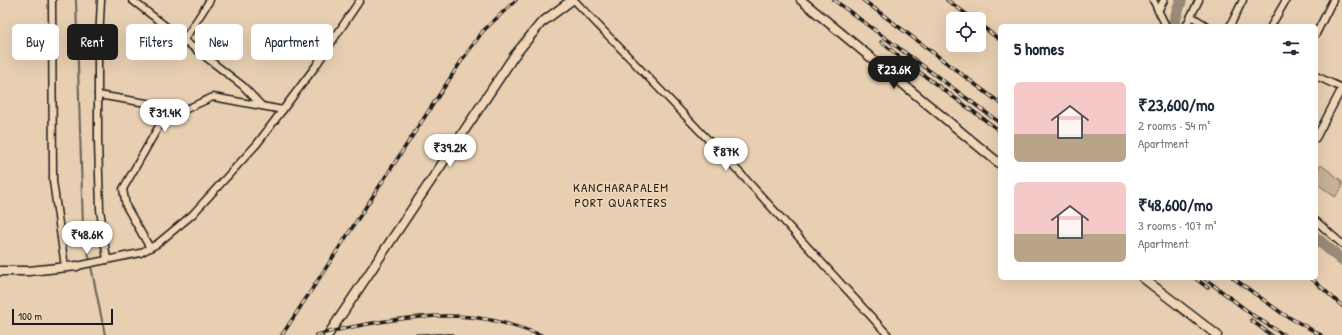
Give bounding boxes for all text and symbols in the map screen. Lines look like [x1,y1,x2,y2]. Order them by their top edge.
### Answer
map controls [946,12,986,52]
button: locate [946,12,986,52]
chip: Buy [12,24,59,60]
chip: Rent [67,24,118,60]
chip: Filters [126,24,187,60]
chip: New [195,24,243,60]
chip: Apartment [251,24,333,60]
text: 5 homes [1014,37,1064,60]
icon: filters [1280,37,1302,59]
pin: ₹23.6K [861,56,927,90]
text: ₹23.6K [877,60,911,78]
text: ₹23,600/mo [1138,93,1214,116]
icon: home [1046,98,1094,146]
pin: ₹31.4K [132,99,198,133]
text: ₹31.4K [149,103,181,121]
text: 2 rooms · 54 m² [1138,116,1210,134]
pin: ₹39.2K [417,134,483,168]
text: Apartment [1138,134,1189,152]
text: ₹39.2K [433,138,467,156]
pin: ₹87K [702,138,750,172]
text: ₹87K [713,142,739,160]
district label: KANCHARAPALEM PORT QUARTERS [573,178,669,211]
text: ₹48,600/mo [1138,193,1213,216]
icon: home [1046,198,1094,246]
text: 3 rooms · 107 m² [1138,216,1217,234]
pin: ₹48.6K [54,221,120,255]
text: ₹48.6K [71,225,103,243]
text: Apartment [1138,234,1189,252]
scale bar [12,307,113,326]
text: 100 m [18,309,42,323]

